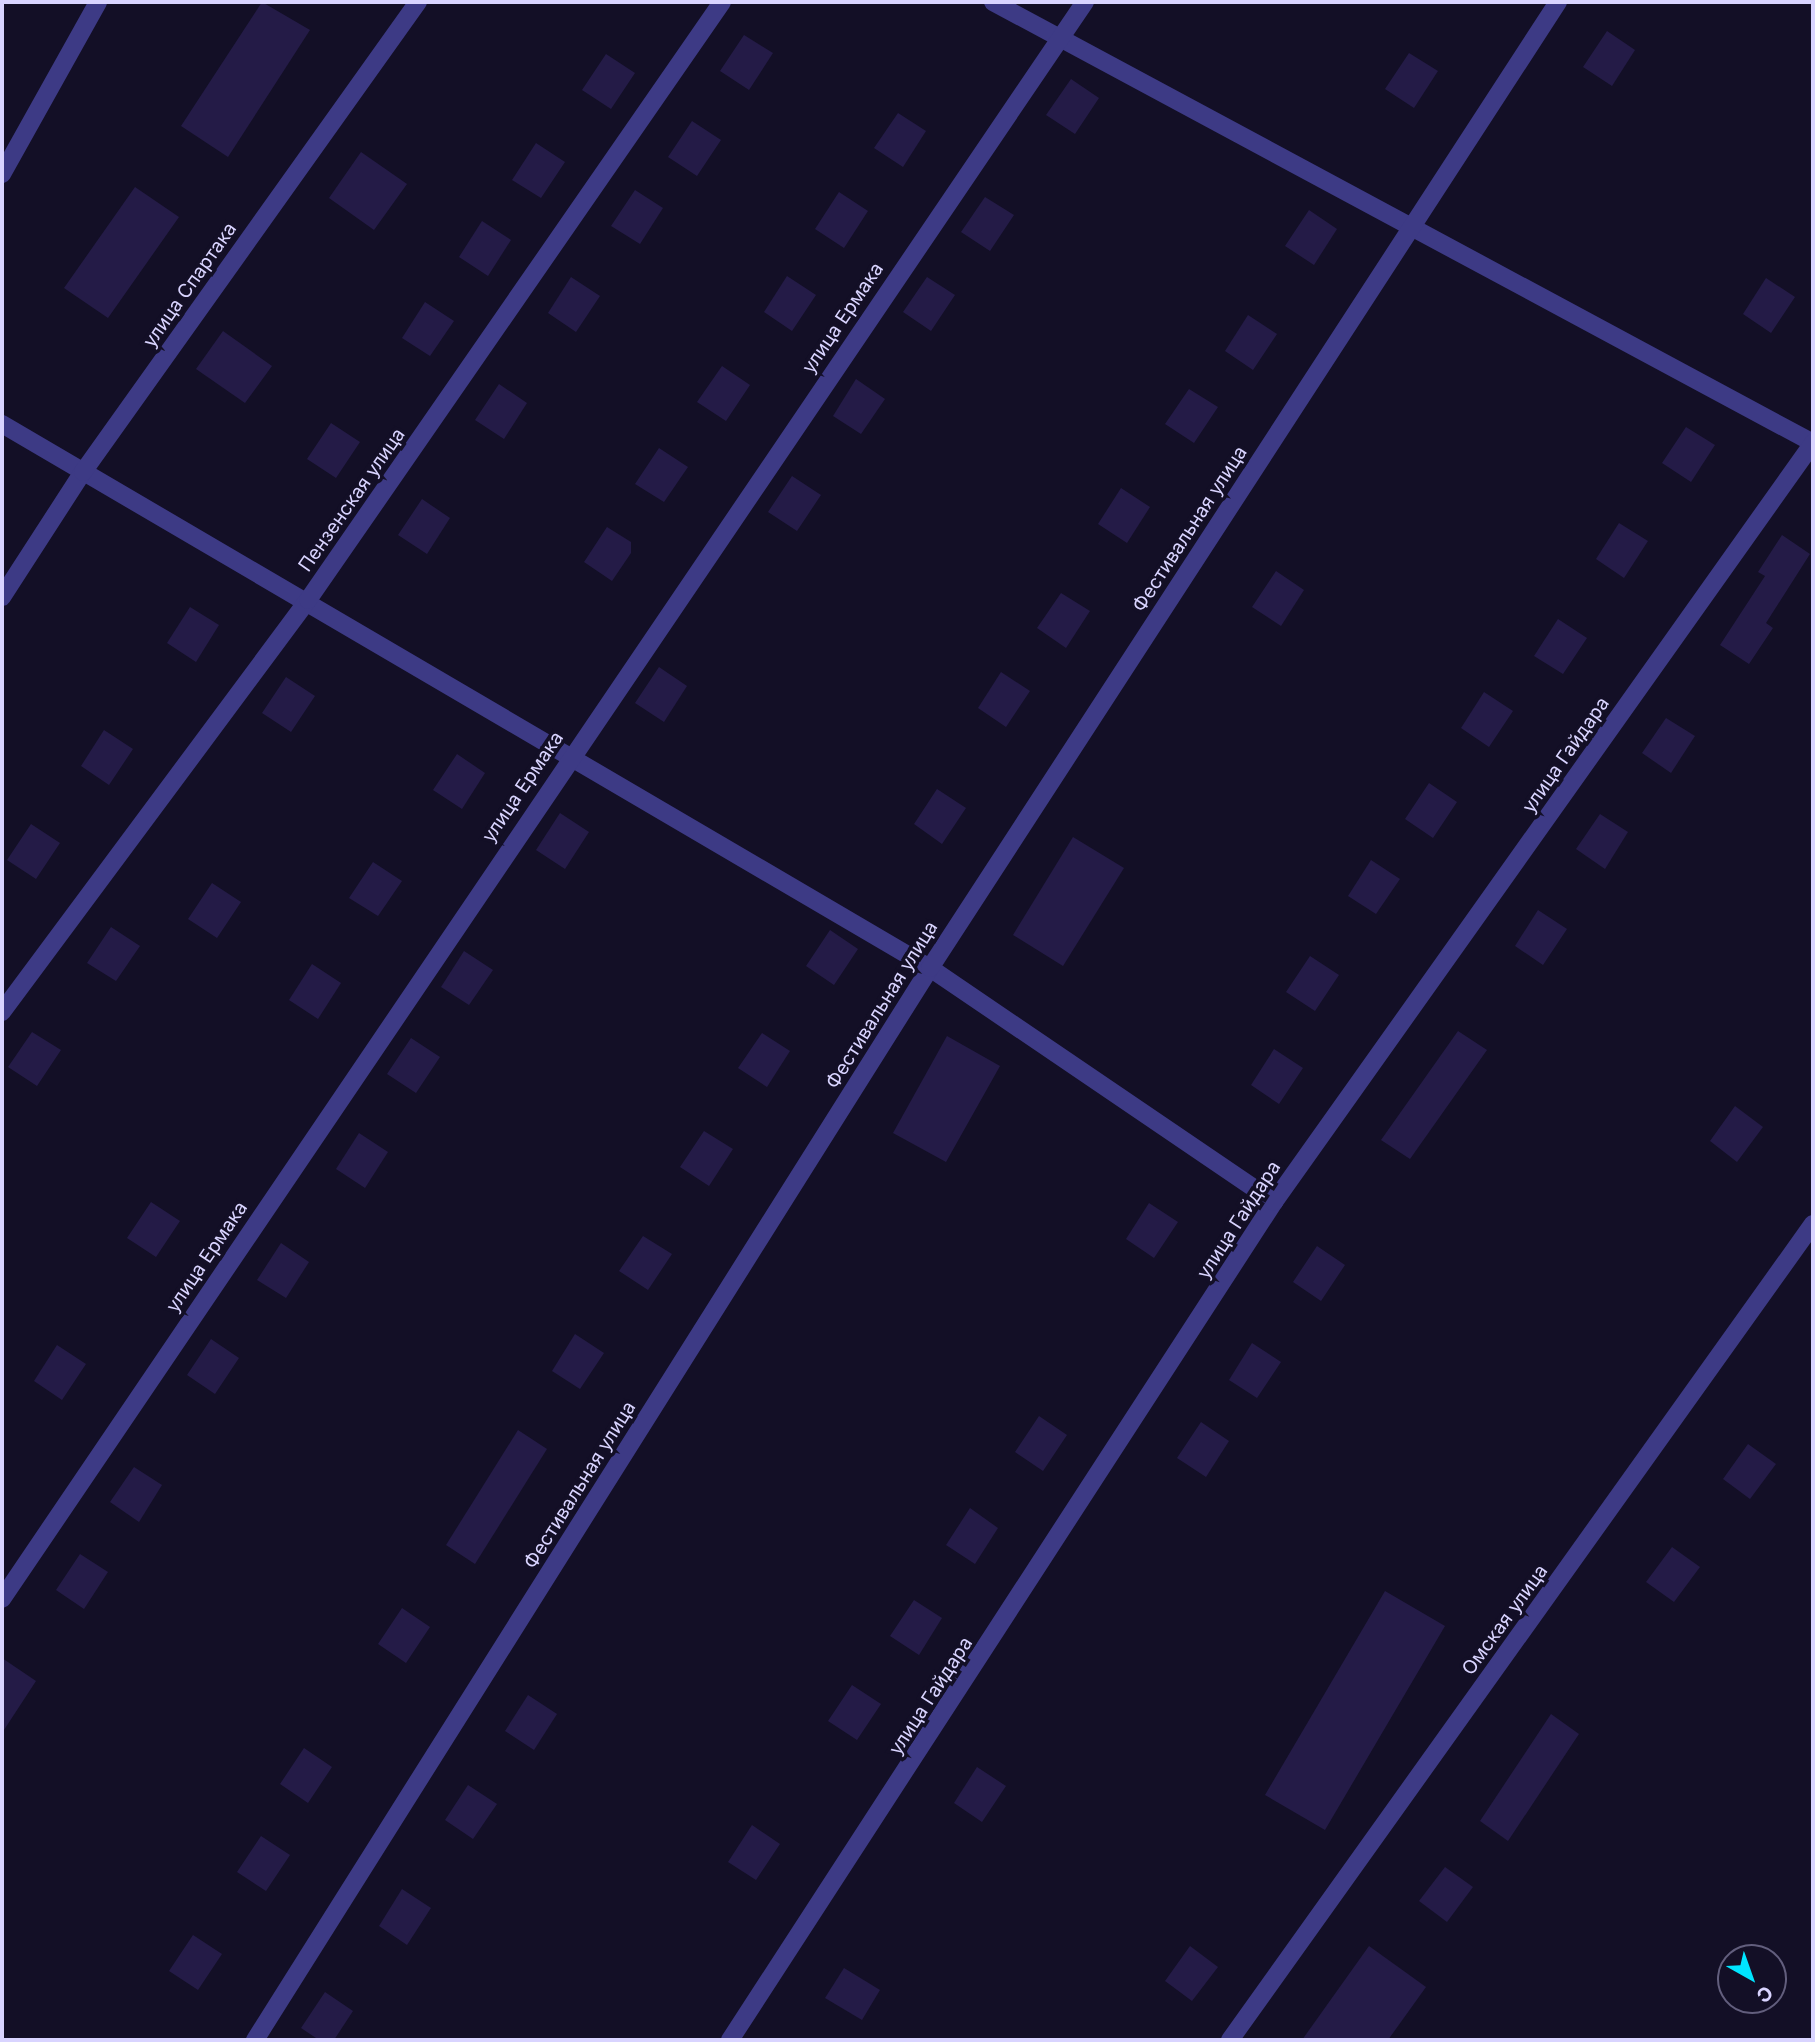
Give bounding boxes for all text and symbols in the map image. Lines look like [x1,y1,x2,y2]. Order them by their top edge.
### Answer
street label: улица Спартака [138,218,242,352]
street label: улица Ермака [798,258,888,378]
street label: Пензенская улица [294,424,410,576]
street label: Фестивальная улица [1128,442,1252,616]
street label: улица Гайдара [1518,693,1614,817]
street label: улица Ермака [478,727,568,847]
street label: Фестивальная улица [821,917,943,1093]
street label: улица Гайдара [1192,1157,1286,1283]
street label: улица Ермака [162,1197,252,1317]
street label: Фестивальная улица [519,1397,641,1573]
street label: Омская улица [1457,1560,1553,1680]
street label: улица Гайдара [884,1633,978,1759]
north arrow [1717,1944,1787,2014]
text: С [1752,1981,1777,2007]

